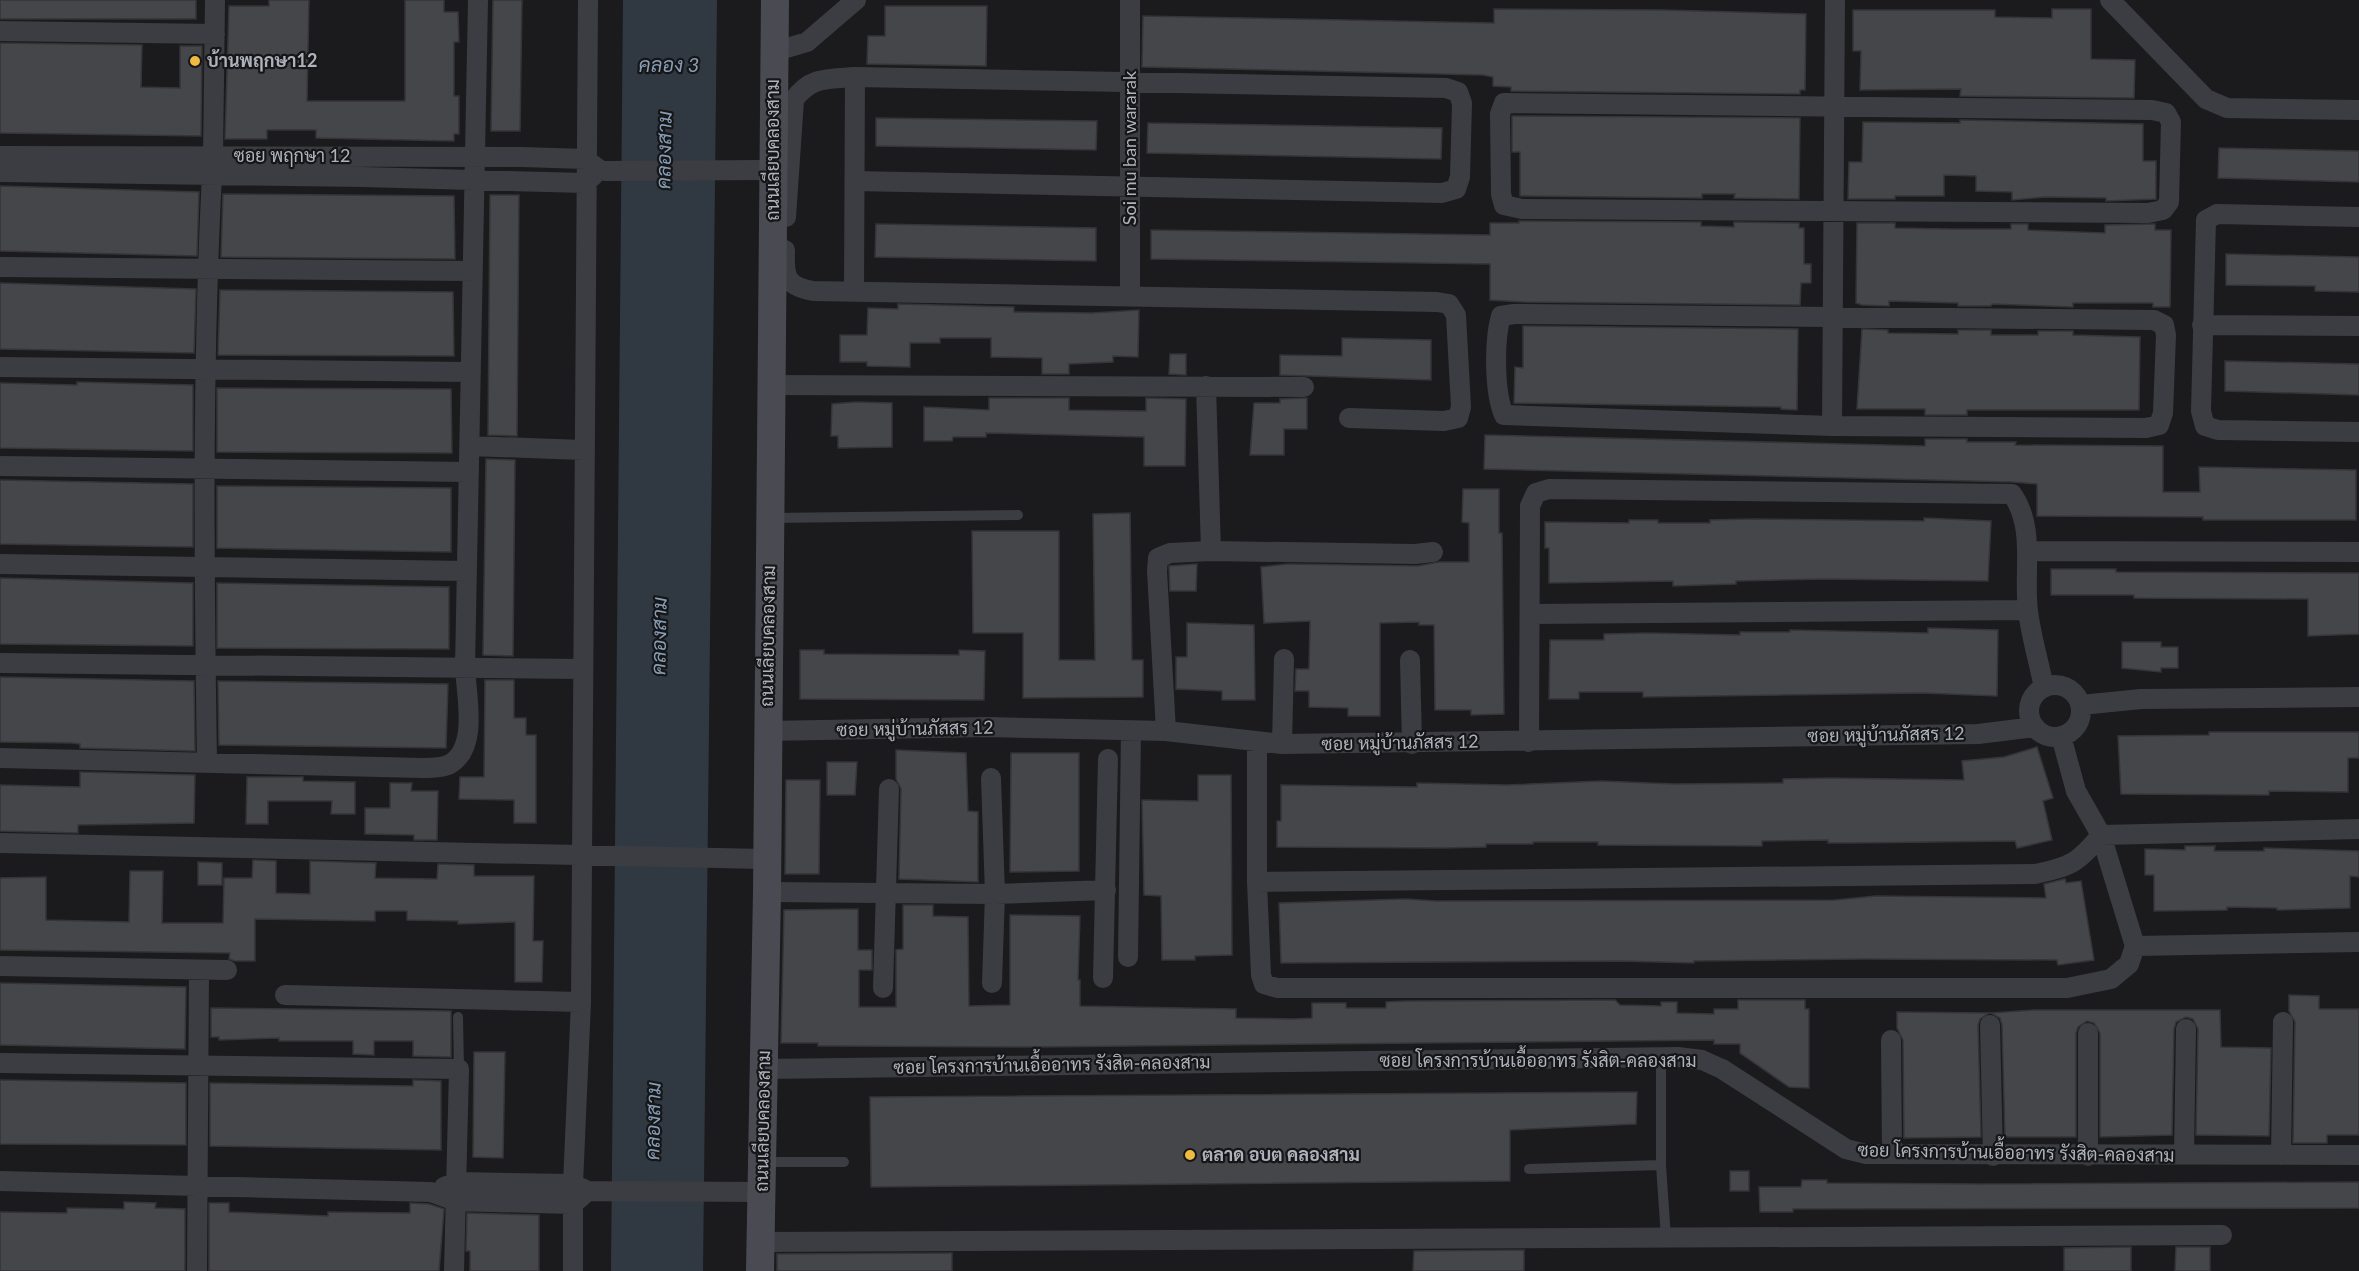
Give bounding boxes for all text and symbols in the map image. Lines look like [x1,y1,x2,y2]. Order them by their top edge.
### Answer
place label: บ้านพฤกษา12 [207,49,317,72]
water label: คลอง 3 [639,52,699,76]
marker: บ้านพฤกษา12 [188,54,202,68]
street label: Soi mu ban wararak [1118,70,1140,225]
street label: ถนนเลียบคลองสาม [760,79,783,221]
water label: คลองสาม [650,111,676,189]
street label: ซอย พฤกษา 12 [234,144,350,167]
street label: ถนนเลียบคลองสาม [754,565,779,707]
water label: คลองสาม [645,597,671,675]
street label: ซอย หมู่บ้านภัสสร 12 [836,716,994,743]
street label: ซอย หมู่บ้านภัสสร 12 [1807,722,1965,749]
street label: ซอย หมู่บ้านภัสสร 12 [1321,730,1479,757]
street label: ซอย โครงการบ้านเอื้ออาทร รังสิต-คลองสาม [1379,1045,1697,1071]
street label: ซอย โครงการบ้านเอื้ออาทร รังสิต-คลองสาม [893,1046,1211,1078]
street label: ถนนเลียบคลองสาม [749,1050,774,1192]
water label: คลองสาม [639,1082,665,1160]
street label: ซอย โครงการบ้านเอื้ออาทร รังสิต-คลองสาม [1857,1134,2175,1166]
place label: ตลาด อบต คลองสาม [1202,1143,1360,1165]
marker: ตลาด อบต คลองสาม [1183,1148,1197,1162]

